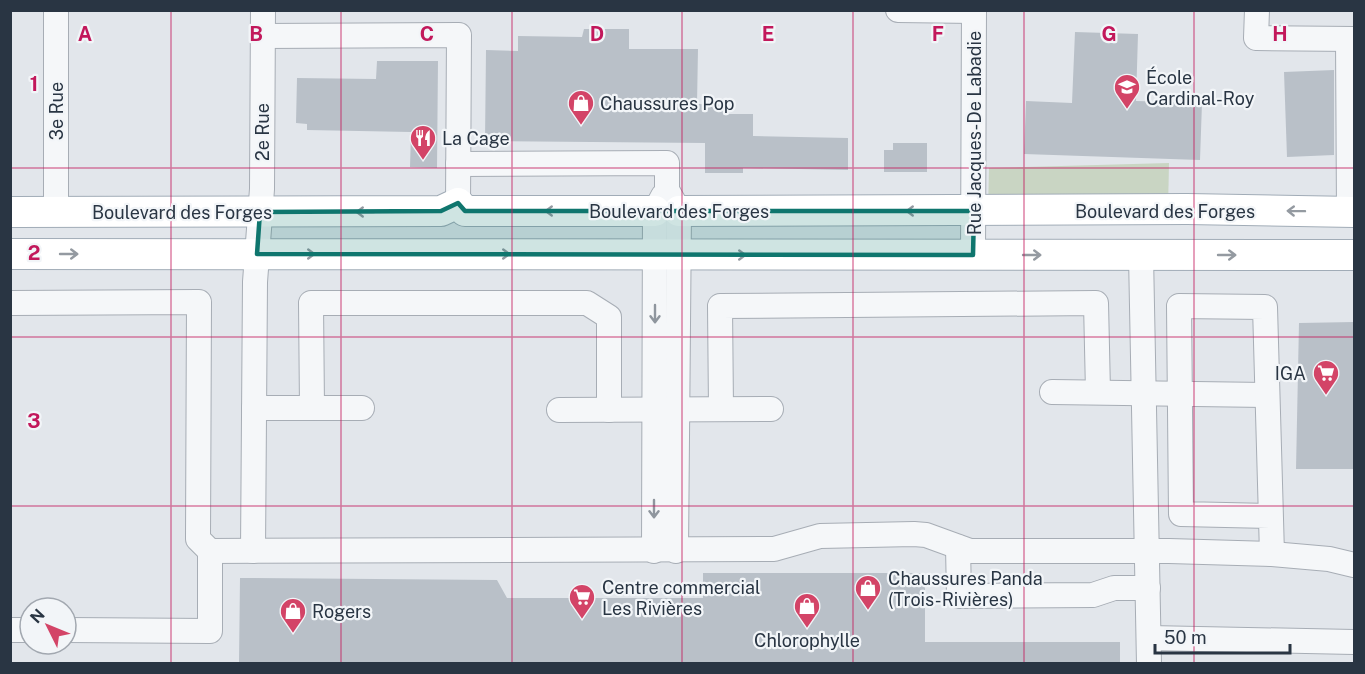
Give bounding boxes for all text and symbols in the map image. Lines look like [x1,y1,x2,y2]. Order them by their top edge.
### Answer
text: A [78,22,92,46]
text: B [249,22,263,46]
text: C [420,22,434,46]
text: D [590,22,604,46]
text: E [762,22,774,46]
text: F [932,22,944,46]
text: G [1101,22,1117,46]
text: H [1272,22,1288,46]
street label: Rue Jacques-De Labadie [964,31,985,235]
place label: École Cardinal-Roy [1146,66,1255,109]
text: 1 [30,72,38,96]
school or university icon: École Cardinal-Roy [1112,72,1142,110]
street label: 3e Rue [46,82,67,140]
shop icon: Chaussures Pop [566,88,596,126]
place label: Chaussures Pop [600,93,735,114]
street label: 2e Rue [252,103,273,161]
restaurant icon: La Cage [408,123,438,161]
place label: La Cage [442,128,510,149]
street label: Boulevard des Forges [589,201,769,222]
street label: Boulevard des Forges [1075,201,1255,222]
street label: Boulevard des Forges [92,202,272,223]
one-way arrow [545,205,565,217]
one-way arrow [906,205,926,217]
one-way arrow [356,206,376,218]
one-way arrow [1287,206,1307,217]
text: 2 [28,241,40,265]
one-way arrow [58,248,78,260]
one-way arrow [295,248,315,260]
one-way arrow [490,248,510,260]
one-way arrow [727,249,747,261]
one-way arrow [1021,249,1041,261]
one-way arrow [1216,249,1236,261]
one-way arrow [649,303,661,323]
supermarket icon: IGA [1311,358,1341,396]
place label: IGA [1275,363,1306,384]
text: 3 [27,409,41,433]
one-way arrow [648,498,660,518]
place label: Chaussures Panda (Trois-Rivières) [888,568,1043,610]
shop icon: Chaussures Panda (Trois-Rivières) [853,573,883,611]
place label: Centre commercial Les Rivières [602,577,760,619]
supermarket icon: Centre commercial Les Rivières [567,582,597,620]
shop icon: Chlorophylle [792,591,822,629]
north arrow [18,596,78,656]
shop icon: Rogers [278,596,308,634]
place label: Rogers [312,601,371,622]
text: N [26,605,49,627]
scale bar [1155,617,1290,655]
text: 50 m [1164,627,1207,648]
place label: Chlorophylle [754,630,860,651]

